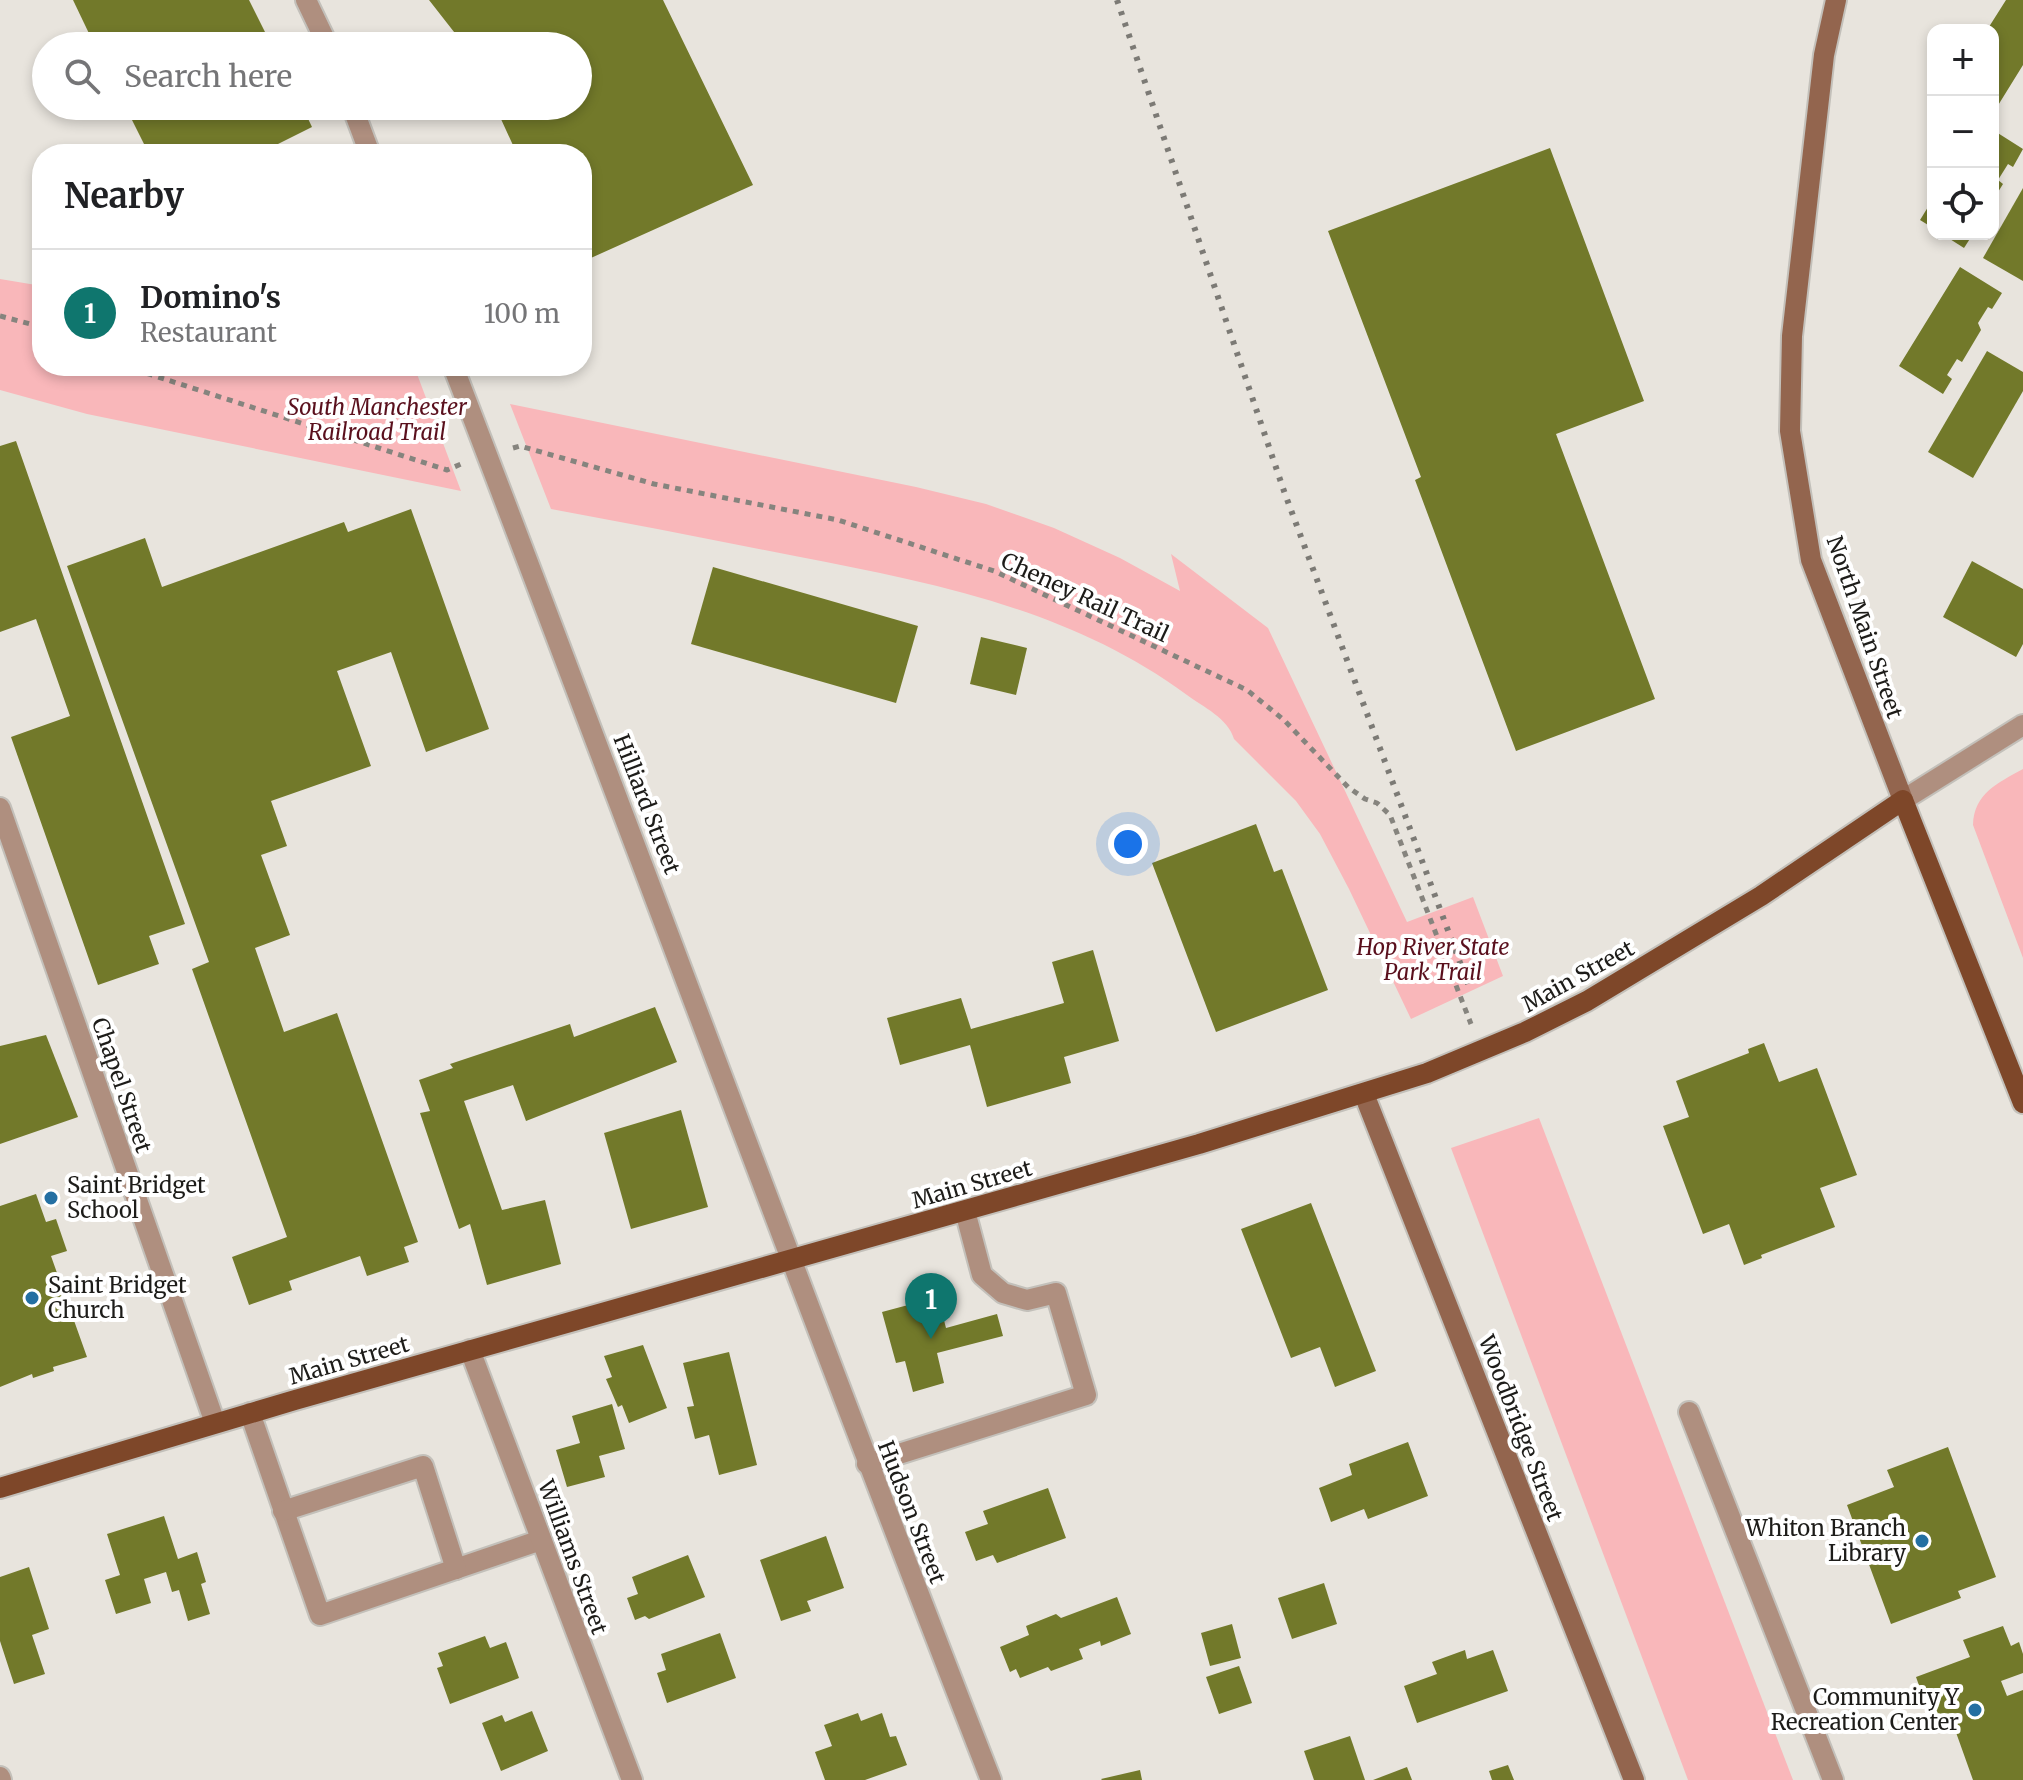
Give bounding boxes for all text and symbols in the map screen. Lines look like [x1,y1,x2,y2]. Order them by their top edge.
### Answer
map controls [1927,24,1999,240]
button: + [1927,24,1999,96]
search box [32,32,592,120]
icon: search [60,54,104,98]
text: Search here [124,57,292,95]
button: − [1927,96,1999,168]
button: locate [1927,168,1999,240]
text: Nearby [64,175,184,217]
text: Domino's [140,278,281,316]
text: 1 [84,297,96,330]
text: 100 m [484,297,560,330]
text: Restaurant [140,316,277,349]
park label: South Manchester Railroad Trail [287,393,468,446]
street label: North Main Street [1821,532,1909,722]
street label: Cheney Rail Trail [997,546,1173,648]
street label: Hilliard Street [607,730,687,878]
your location [1108,824,1148,864]
park label: Hop River State Park Trail [1356,933,1509,986]
street label: Main Street [1517,934,1639,1018]
street label: Chapel Street [86,1014,158,1157]
street label: Main Street [909,1153,1036,1214]
place label: Saint Bridget School [67,1171,206,1224]
marker: Saint Bridget School [42,1189,60,1207]
place label: Saint Bridget Church [48,1271,187,1324]
pin: 1 [905,1273,957,1339]
marker: Saint Bridget Church [23,1289,41,1307]
street label: Main Street [286,1329,413,1390]
street label: Woodbridge Street [1472,1330,1570,1525]
street label: Hudson Street [872,1437,952,1588]
street label: Williams Street [532,1475,614,1638]
place label: Whiton Branch Library [1745,1514,1906,1567]
marker: Whiton Branch Library [1913,1532,1931,1550]
place label: Community Y Recreation Center [1771,1683,1960,1736]
marker: Community Y Recreation Center [1966,1701,1984,1719]

